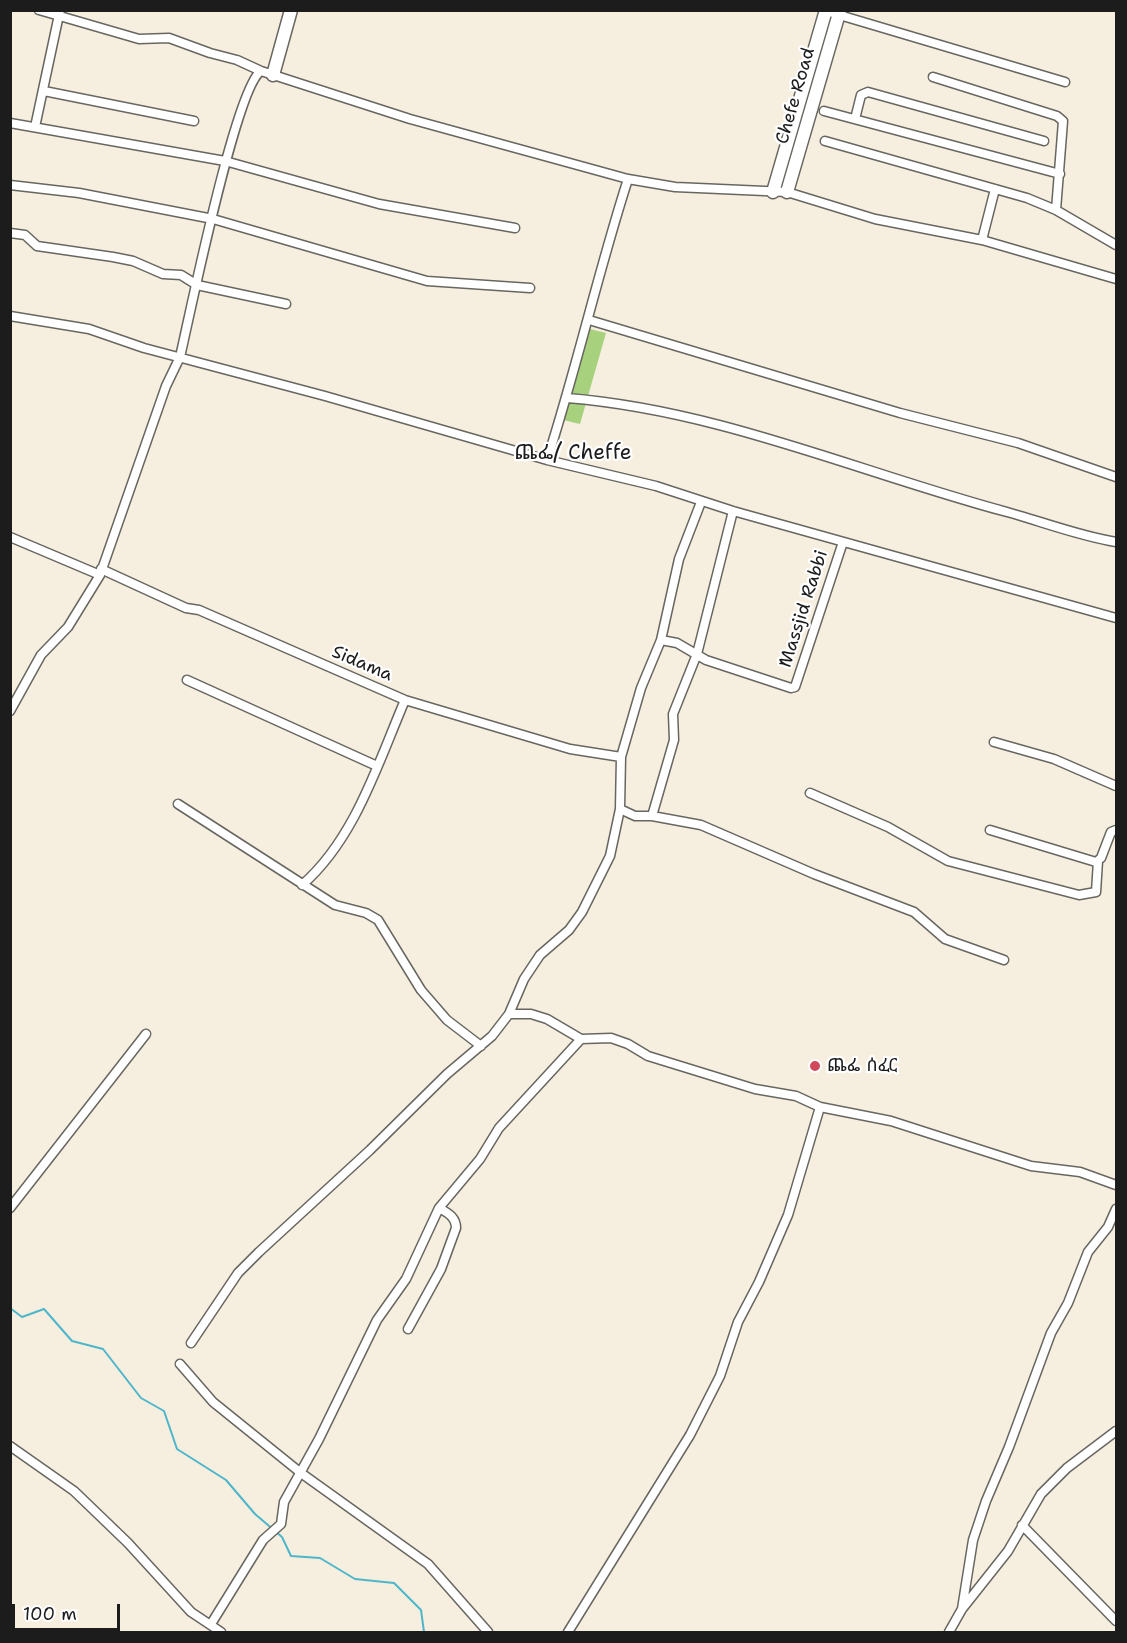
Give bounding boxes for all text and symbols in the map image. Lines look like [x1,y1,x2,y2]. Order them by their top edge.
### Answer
street label: Chefe Road [772,45,820,147]
district label: ጨፌ/ Cheffe [514,441,632,467]
street label: Massjid Rabbi [775,548,833,670]
street label: Sidama [328,642,396,686]
place label: ጨፌ ሰፈር [827,1055,897,1077]
marker: ጨፌ ሰፈር [808,1059,822,1073]
scale bar [15,1592,123,1630]
text: 100 m [23,1602,77,1626]

